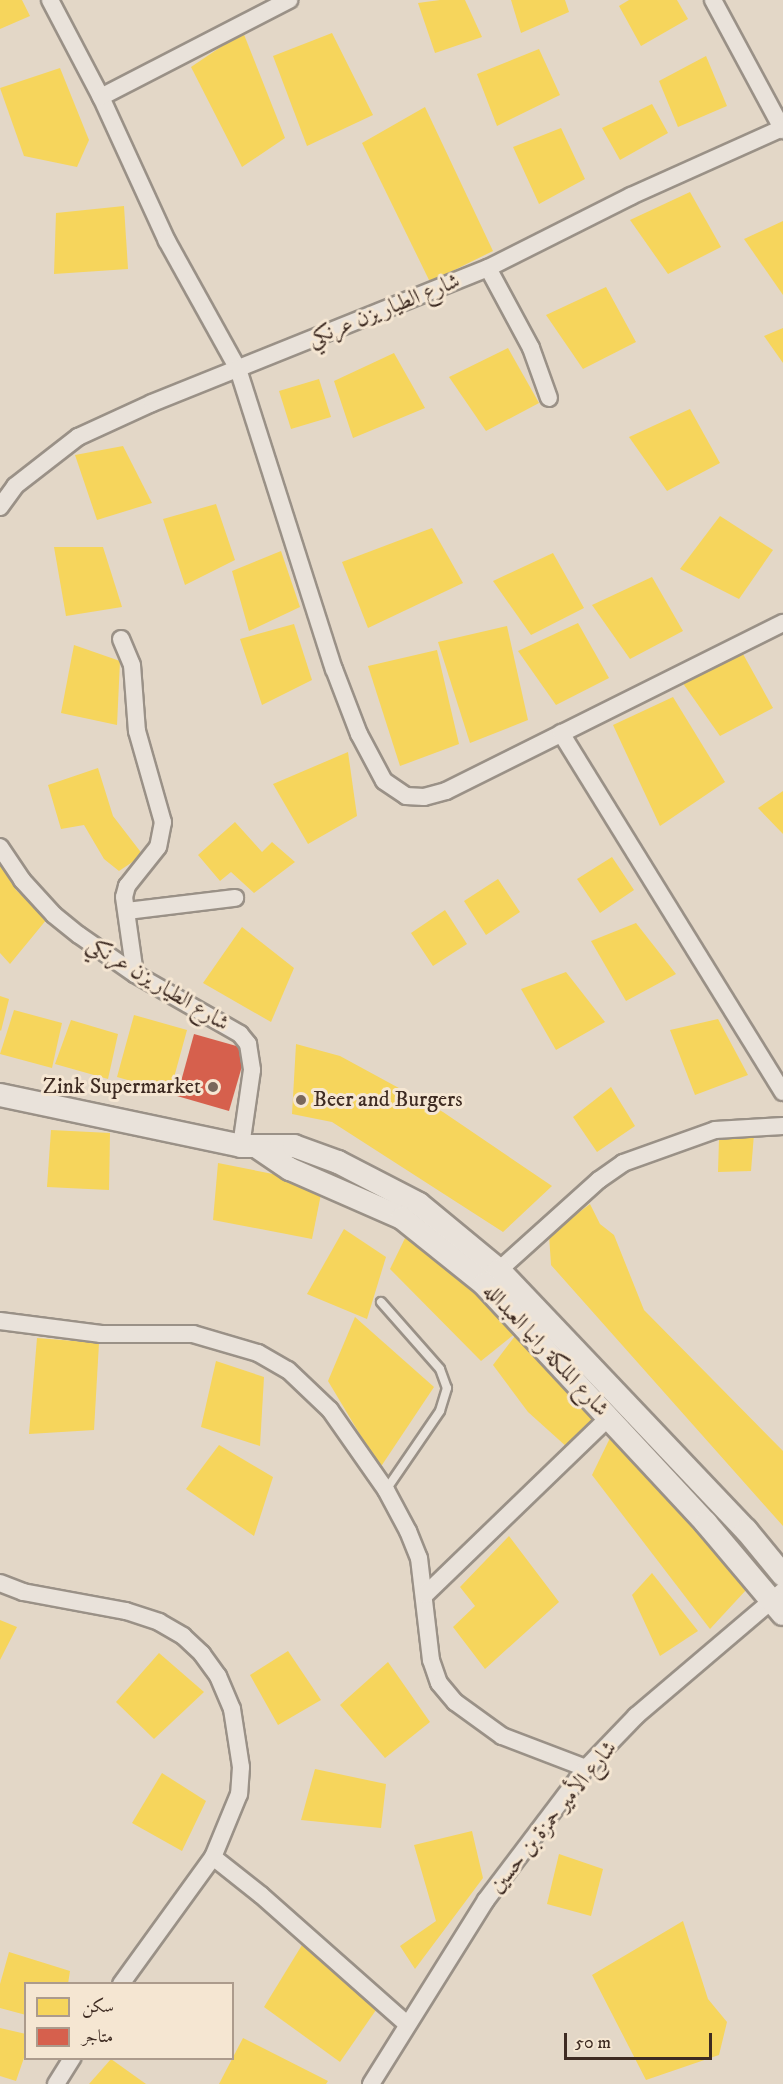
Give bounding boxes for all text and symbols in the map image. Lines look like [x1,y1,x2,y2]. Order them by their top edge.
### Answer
street label: شارع الطيار يزن عرنكي [304,268,464,352]
street label: شارع الطيار يزن عرنكي [82,931,234,1037]
place label: Zink Supermarket [43,1074,201,1100]
marker: Zink Supermarket [206,1080,220,1094]
place label: Beer and Burgers [313,1087,463,1113]
marker: Beer and Burgers [294,1093,308,1107]
street label: شارع الملكة رانيا العبدالله [478,1278,614,1422]
street label: شارع الأمير حمزة بن حسين [483,1735,623,1899]
legend [24,1982,234,2060]
text: سكن [82,1996,114,2018]
scale bar [567,2021,716,2059]
text: متاجر [82,2026,113,2048]
text: 50 m [575,2032,611,2054]

